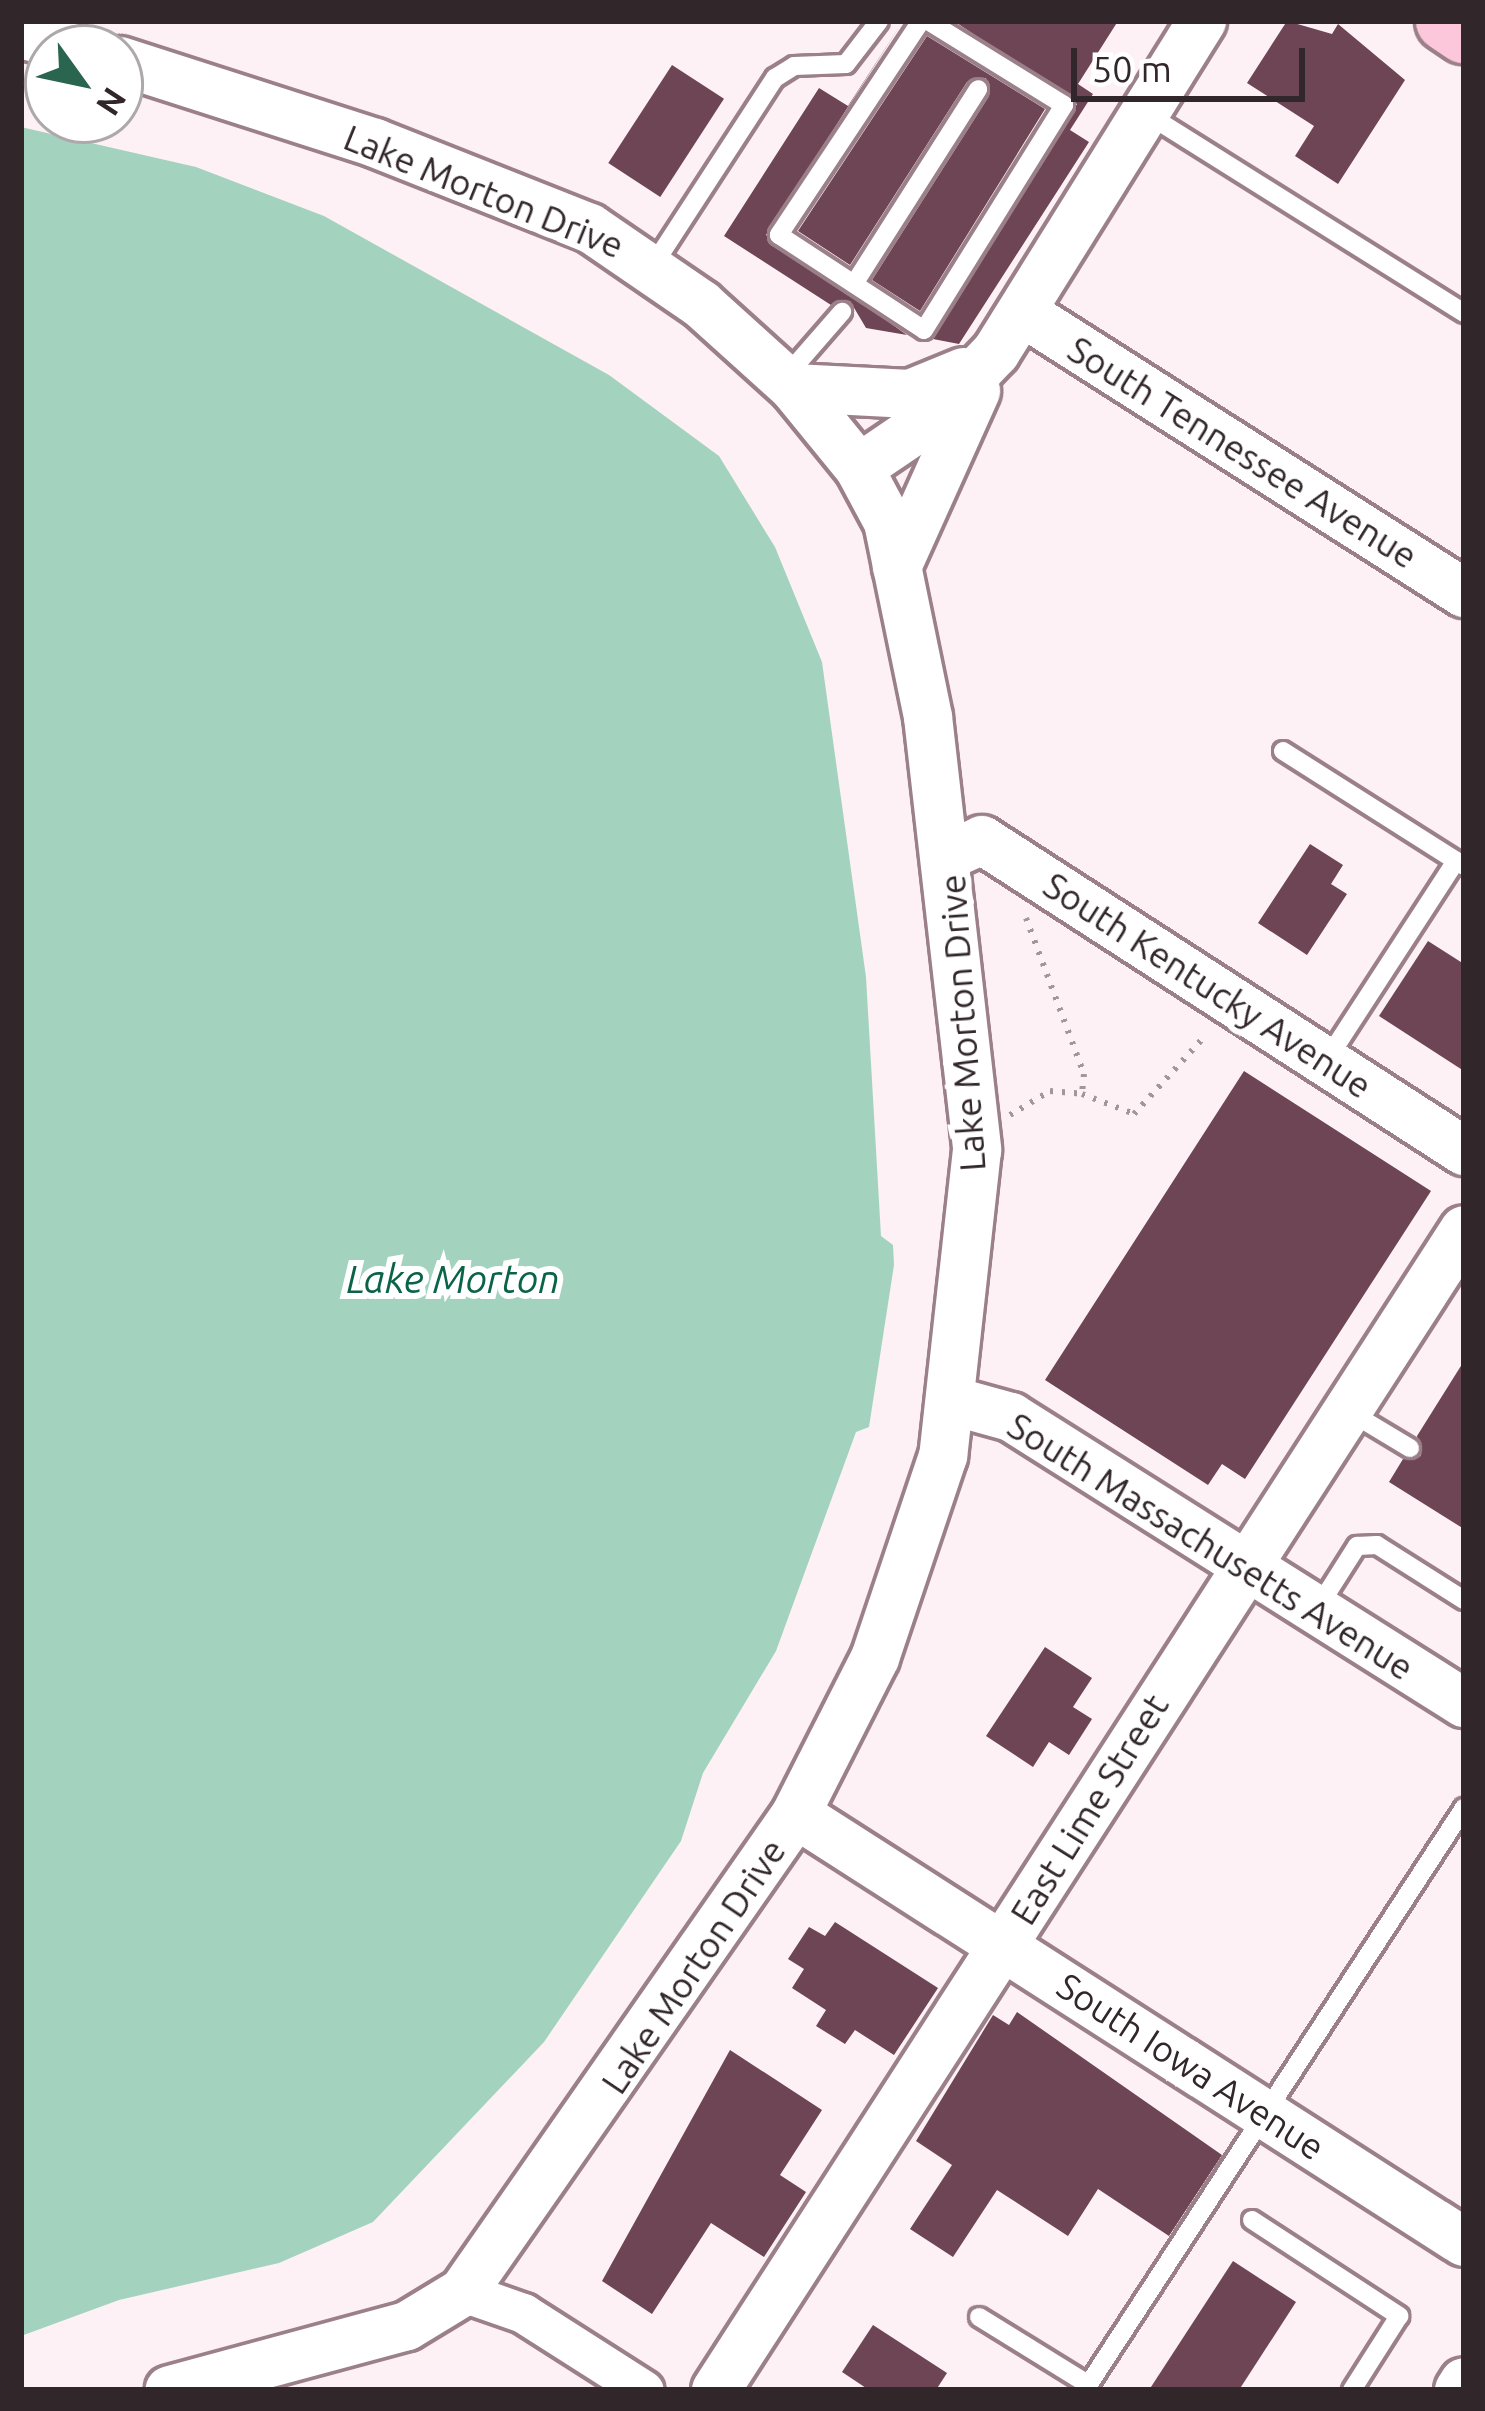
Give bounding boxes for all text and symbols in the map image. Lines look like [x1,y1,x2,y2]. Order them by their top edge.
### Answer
north arrow [24,24,144,144]
scale bar [1077,24,1311,98]
text: 50 m [1092,48,1172,89]
text: N [90,82,134,123]
street label: Lake Morton Drive [338,115,630,267]
street label: South Tennessee Avenue [1061,327,1425,577]
street label: South Kentucky Avenue [1036,863,1380,1107]
street label: Lake Morton Drive [930,873,994,1173]
water label: Lake Morton [346,1256,560,1302]
street label: South Massachusetts Avenue [1000,1403,1422,1689]
street label: East Lime Street [1001,1686,1177,1932]
street label: Lake Morton Drive [592,1831,794,2101]
street label: South Iowa Avenue [1049,1964,1333,2168]

